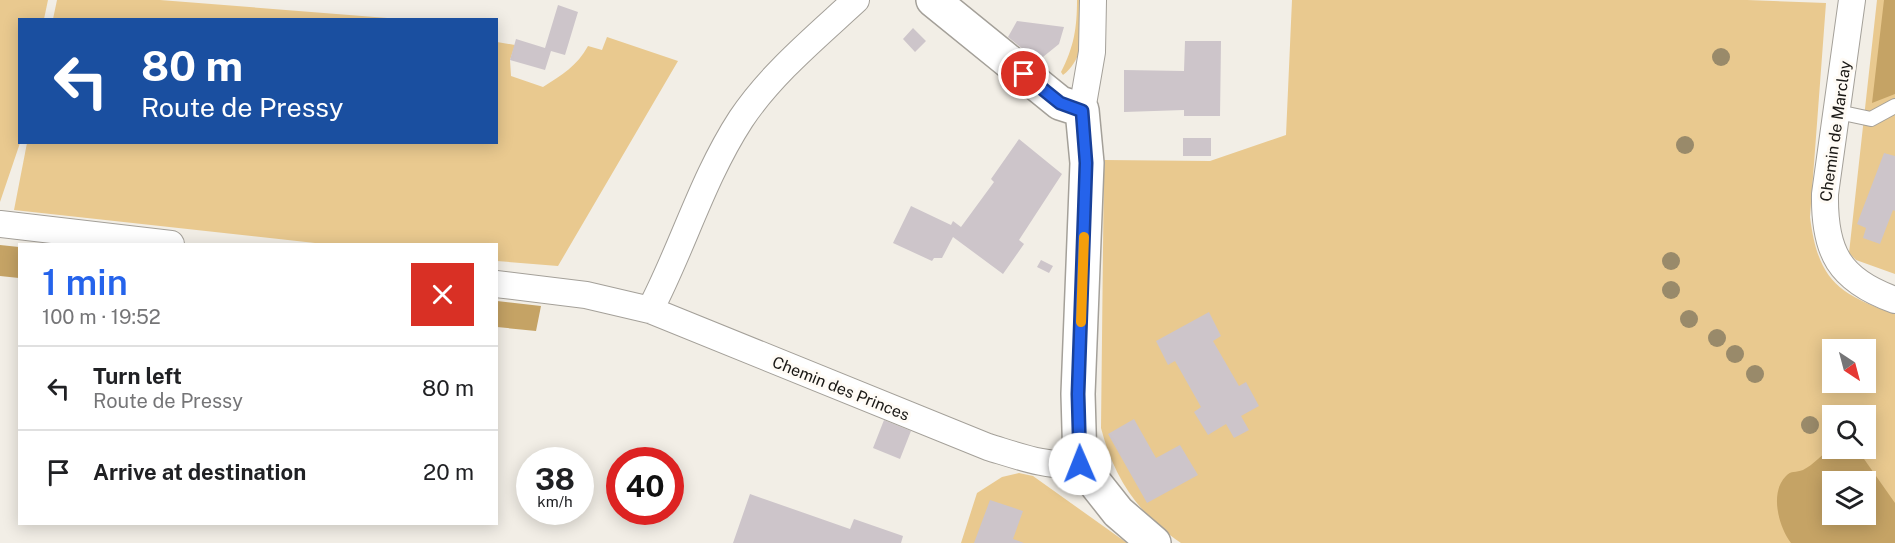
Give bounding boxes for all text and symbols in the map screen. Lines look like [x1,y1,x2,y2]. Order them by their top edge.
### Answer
text: 80 m [141,41,243,90]
icon: left [42,42,120,120]
pin [998,48,1049,99]
icon: arrive [1007,57,1040,90]
street label: Chemin de Marclay [1816,59,1855,203]
text: Route de Pressy [141,91,343,123]
text: 1 min [42,261,128,303]
button: close [411,263,474,326]
text: 100 m · 19:52 [42,305,161,329]
north arrow [1822,339,1876,393]
map controls [1822,339,1876,525]
street label: Chemin des Princes [770,352,912,425]
text: Turn left [93,363,182,389]
icon: left [42,372,75,405]
text: 80 m [422,375,474,401]
text: Route de Pressy [93,389,243,413]
button: search [1822,405,1876,459]
position arrow [1048,432,1112,496]
speed limit sign: 40 [606,447,684,525]
icon: arrive [42,456,75,489]
text: Arrive at destination [93,459,306,485]
text: 20 m [423,459,474,485]
text: 38 [535,461,575,497]
button: layers [1822,471,1876,525]
text: km/h [537,493,573,510]

